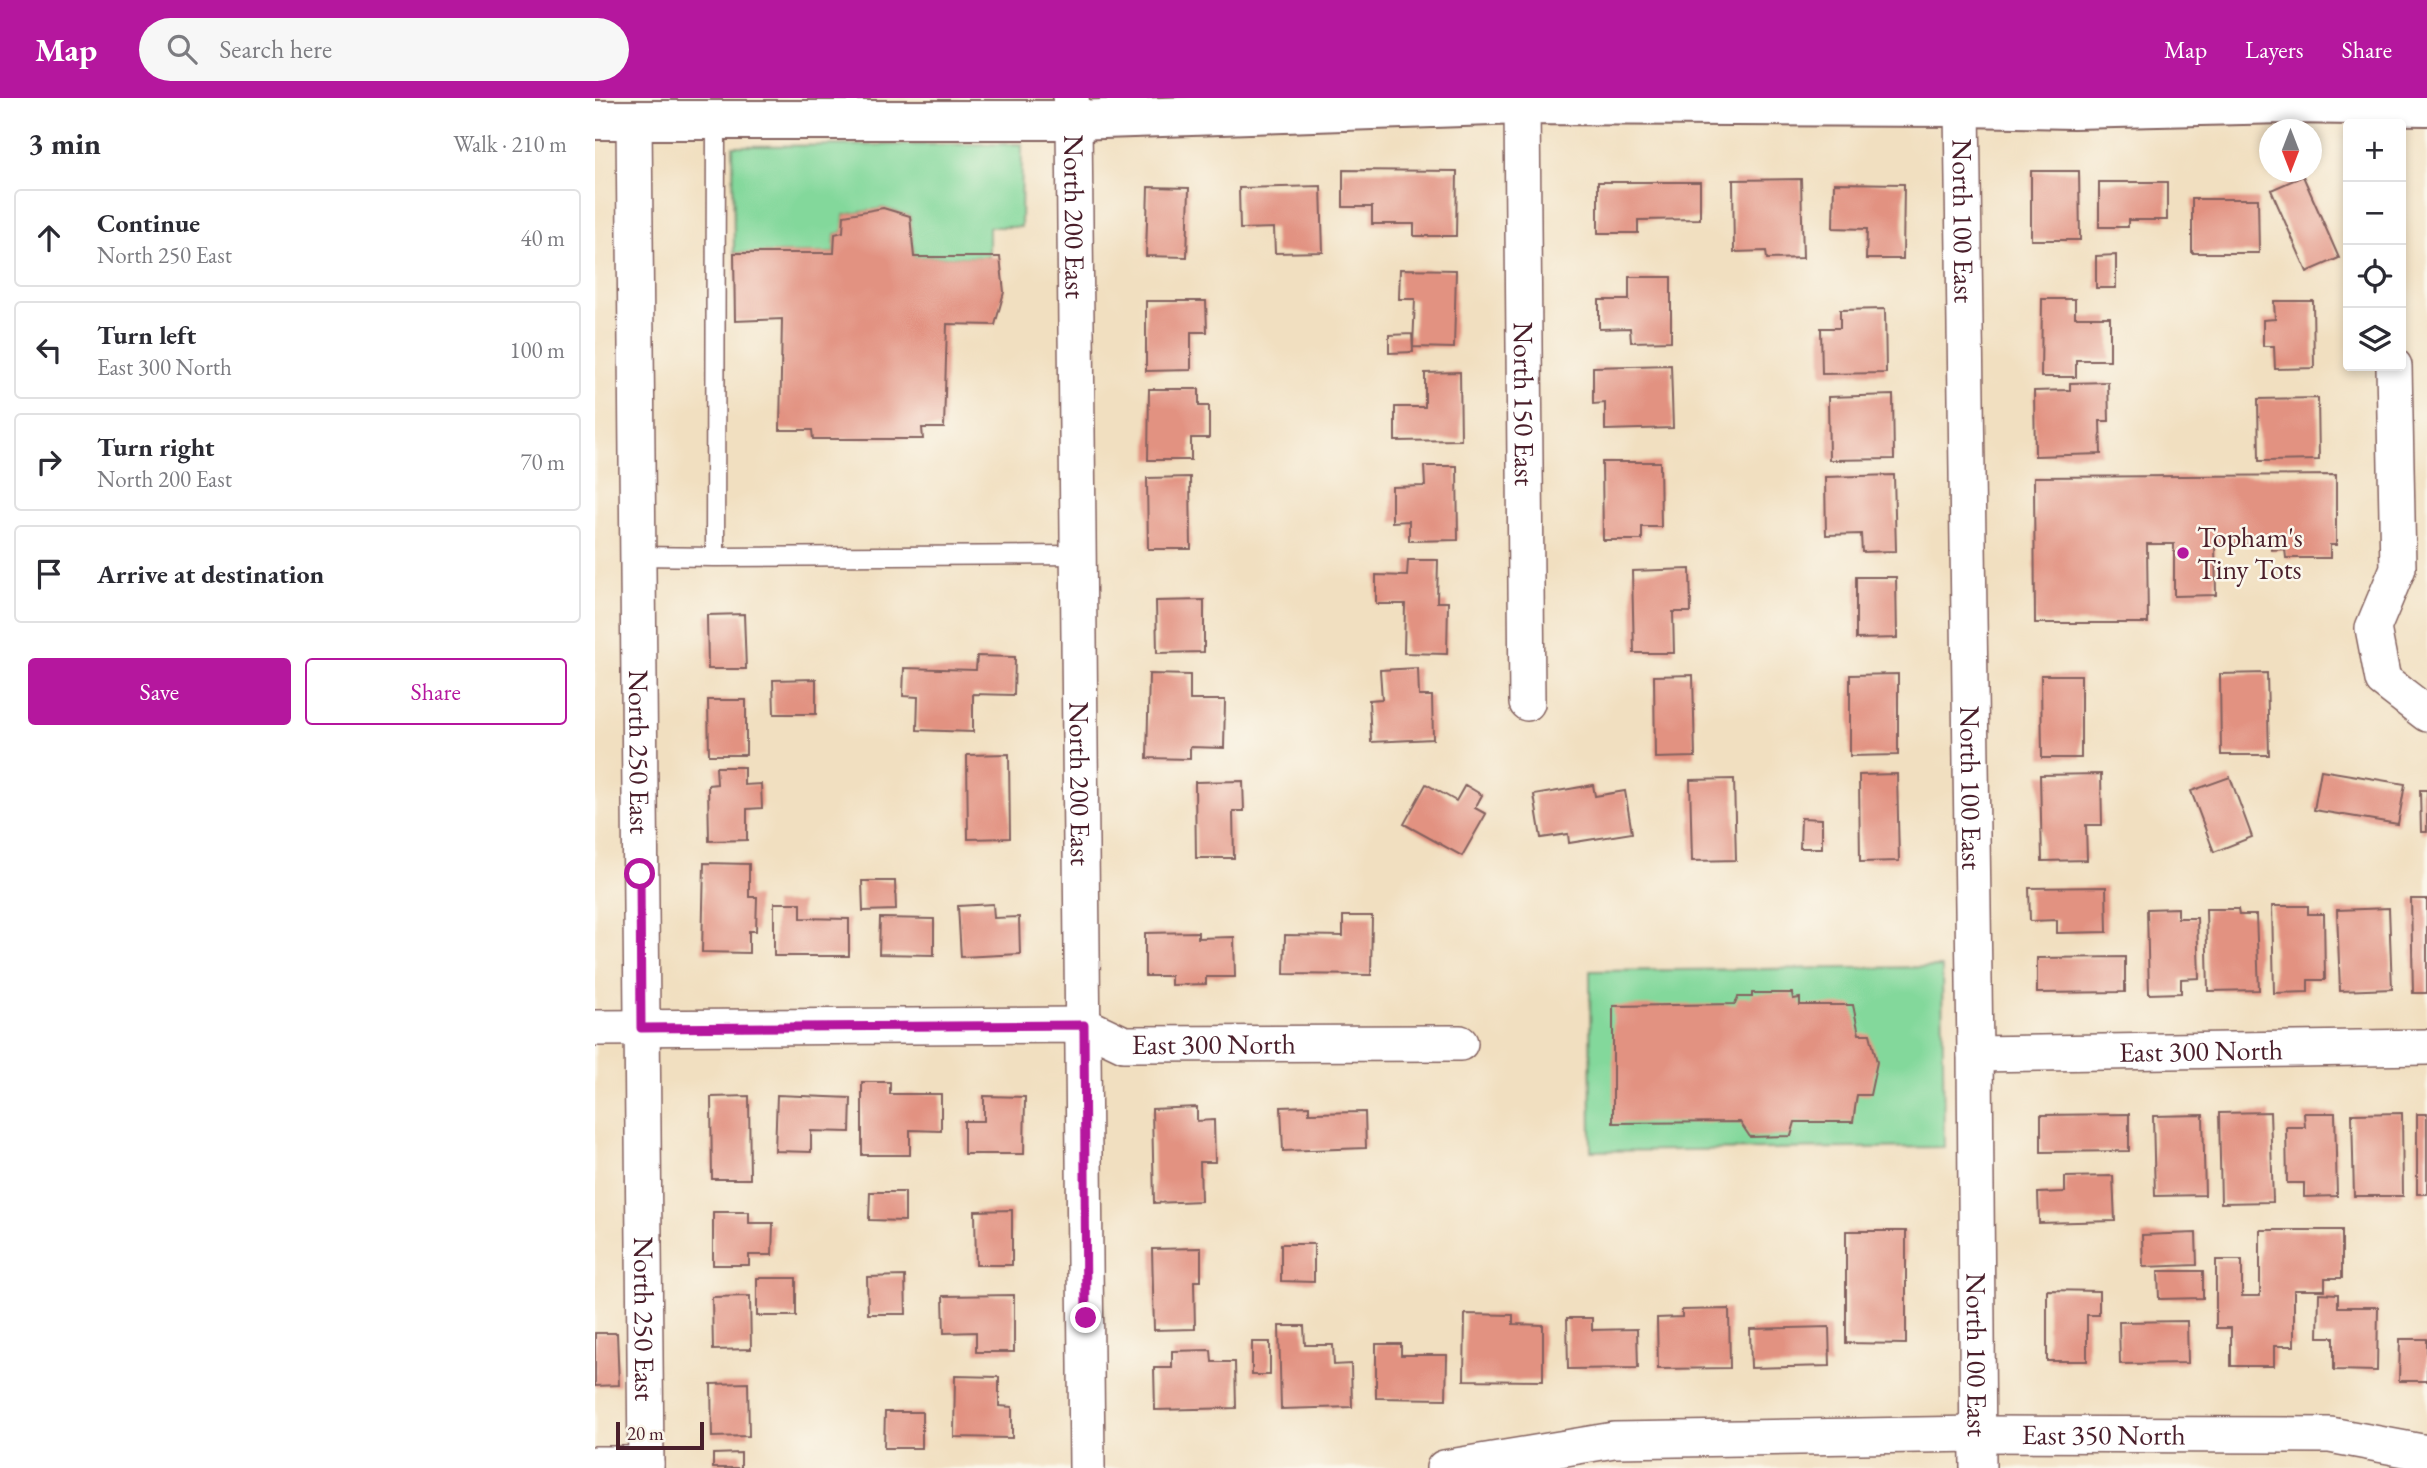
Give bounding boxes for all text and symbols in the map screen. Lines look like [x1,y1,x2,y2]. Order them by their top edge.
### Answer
search box [139,18,629,81]
text: Map [35,28,97,71]
icon: search [163,30,201,68]
text: Search here [219,32,332,66]
text: Map [2164,34,2207,65]
text: Layers [2245,34,2304,65]
text: Share [2342,34,2392,65]
north arrow [2259,119,2322,182]
map controls [2343,119,2406,371]
button: + [2343,119,2406,182]
text: 3 min [28,124,101,163]
text: Walk · 210 m [453,129,567,159]
street label: North 200 East [1056,134,1094,299]
street label: North 100 East [1944,139,1983,304]
button: − [2343,182,2406,245]
text: Continue [97,206,200,240]
icon: ahead [30,219,68,257]
text: 40 m [520,223,565,253]
text: North 250 East [97,240,232,270]
button: locate [2343,245,2406,308]
button: layers [2343,308,2406,371]
text: Turn left [97,318,196,352]
street label: North 150 East [1506,322,1543,487]
icon: left [30,331,68,369]
text: 100 m [509,335,565,365]
text: East 300 North [97,352,232,382]
text: Turn right [97,430,215,464]
icon: right [30,443,68,481]
text: 70 m [520,447,565,477]
text: North 200 East [97,464,232,494]
place label: Topham's Tiny Tots [2197,519,2303,587]
marker: Topham's Tiny Tots [2175,545,2191,561]
icon: arrive [30,555,68,593]
text: Arrive at destination [97,557,324,591]
button: Save [28,658,291,725]
button: Share [305,658,567,725]
street label: North 250 East [621,670,658,835]
street label: North 200 East [1062,701,1099,866]
street label: North 100 East [1952,706,1990,871]
route start [624,858,655,889]
street label: East 300 North [1131,1025,1296,1062]
street label: East 300 North [2119,1031,2283,1070]
street label: North 250 East [626,1237,663,1401]
street label: North 100 East [1959,1273,1996,1437]
route end [1070,1302,1101,1333]
street label: East 350 North [2021,1416,2186,1453]
scale bar [616,1419,703,1451]
text: 20 m [627,1421,664,1446]

